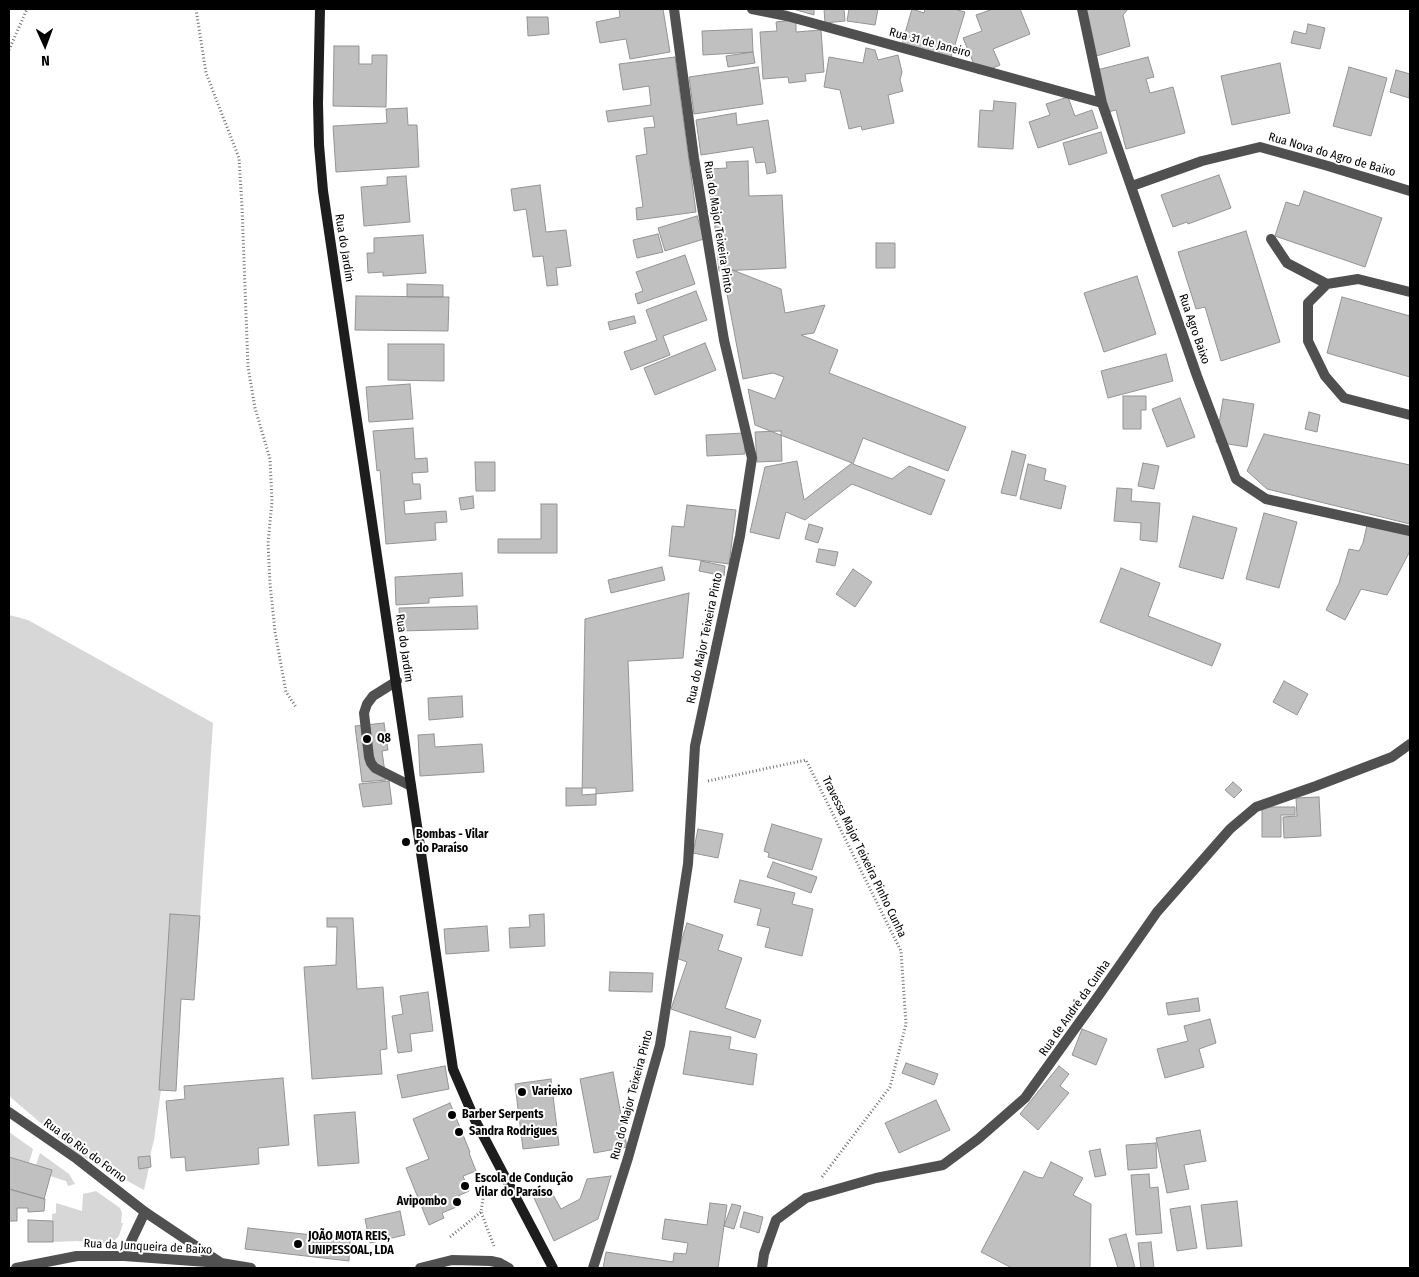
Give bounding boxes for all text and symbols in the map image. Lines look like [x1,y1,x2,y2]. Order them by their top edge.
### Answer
north arrow [20,20,70,70]
street label: Rua 31 de Janeiro [888,25,972,61]
text: N [41,52,50,69]
street label: Rua Nova do Agro de Baixo [1267,130,1397,180]
street label: Rua do Major Teixeira Pinto [700,160,736,294]
street label: Rua do Jardim [332,213,356,283]
street label: Rua Agro Baixo [1175,292,1213,366]
street label: Rua do Major Teixeira Pinto [684,571,726,705]
street label: Rua do Jardim [392,613,416,683]
place label: Q8 [377,732,391,746]
marker: Q8 [361,733,373,745]
street label: Travessa Major Teixeira Pinho Cunha [819,774,909,940]
place label: Bombas - Vilar do Paraíso [416,828,488,856]
marker: Bombas - Vilar do Paraíso [400,836,412,848]
street label: Rua de André da Cunha [1036,957,1114,1059]
street label: Rua do Major Teixeira Pinto [608,1028,656,1162]
place label: Varieixo [532,1085,572,1099]
marker: Varieixo [516,1086,528,1098]
place label: Barber Serpents [462,1108,544,1122]
marker: Barber Serpents [446,1109,458,1121]
street label: Rua do Rio do Forno [41,1116,129,1186]
place label: Sandra Rodrigues [469,1125,557,1139]
marker: Sandra Rodrigues [453,1126,465,1138]
place label: Escola de Condução Vilar do Paraíso [475,1172,573,1200]
marker: Escola de Condução Vilar do Paraíso [459,1180,471,1192]
place label: Avipombo [397,1195,447,1209]
marker: Avipombo [451,1196,463,1208]
place label: JOÃO MOTA REIS, UNIPESSOAL, LDA [308,1230,394,1258]
street label: Rua da Junqueira de Baixo [83,1236,213,1258]
marker: JOÃO MOTA REIS, UNIPESSOAL, LDA [292,1238,304,1250]

